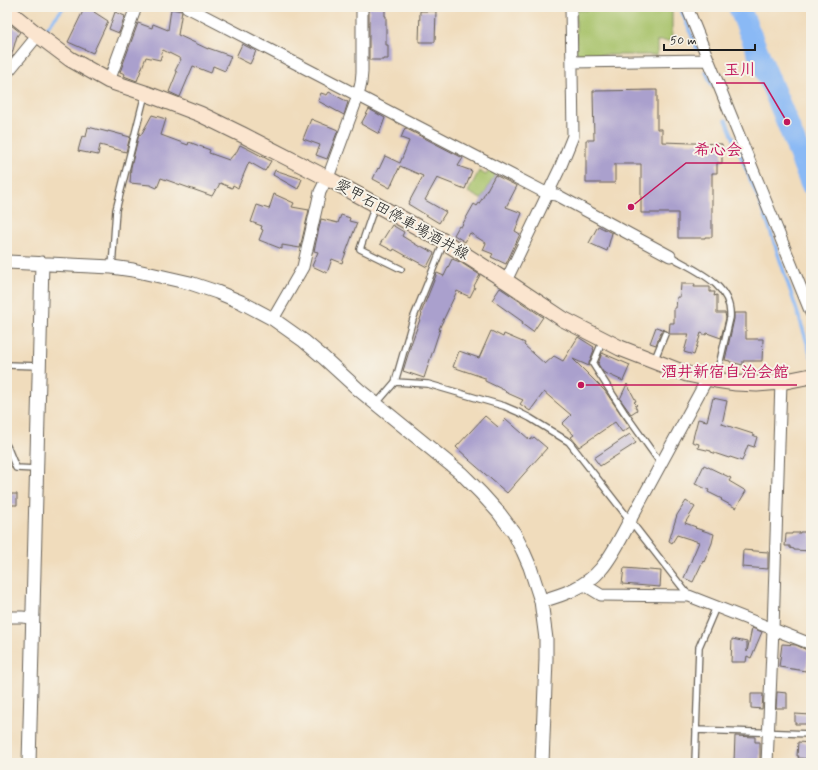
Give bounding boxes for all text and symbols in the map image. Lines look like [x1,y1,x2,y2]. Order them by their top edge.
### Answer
scale bar [664,26,755,52]
text: 50 m [670,33,697,49]
callout: 玉川 [716,55,764,83]
text: 玉川 [724,60,756,81]
callout: 希心会 [686,135,750,163]
text: 希心会 [694,140,742,161]
street label: 愛甲石田停車場酒井線 [332,175,472,265]
callout: 酒井新宿自治会館 [653,357,797,385]
text: 酒井新宿自治会館 [661,362,789,383]

